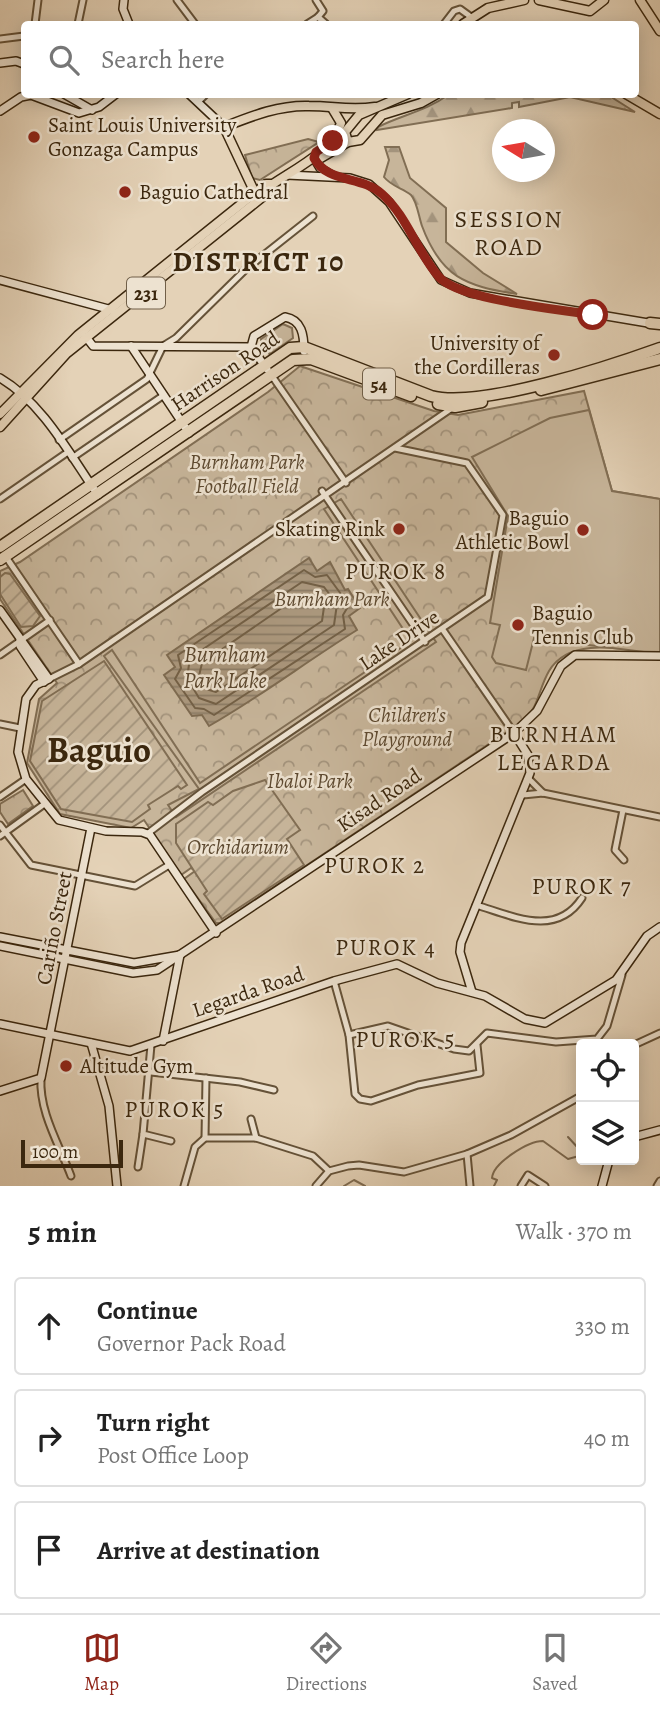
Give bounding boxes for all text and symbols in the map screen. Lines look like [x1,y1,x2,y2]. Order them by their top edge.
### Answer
search box [21,21,639,98]
icon: search [45,41,83,79]
text: Search here [101,42,225,77]
place label: Saint Louis University Gonzaga Campus [48,111,237,163]
north arrow [492,119,555,182]
route end [317,125,348,156]
marker: Saint Louis University Gonzaga Campus [26,129,42,145]
place label: Baguio Cathedral [139,178,288,206]
marker: Baguio Cathedral [117,184,133,200]
district label: SESSION ROAD [455,203,563,263]
district label: DISTRICT 10 [173,243,345,281]
road number: 231 [127,278,165,308]
route start [577,299,608,330]
street label: Harrison Road [165,324,285,418]
place label: University of the Cordilleras [414,329,543,381]
marker: University of the Cordilleras [546,347,562,363]
road number: 54 [363,368,395,400]
park label: Burnham Park Football Field [189,448,305,500]
place label: Baguio Athletic Bowl [455,504,569,556]
place label: Skating Rink [275,515,386,543]
marker: Skating Rink [391,521,407,537]
marker: Baguio Athletic Bowl [575,522,591,538]
district label: PUROK 8 [345,556,447,587]
park label: Burnham Park [274,585,390,613]
place label: Baguio Tennis Club [532,599,633,651]
street label: Lake Drive [353,603,445,677]
marker: Baguio Tennis Club [510,617,526,633]
water label: Burnham Park Lake [183,639,267,696]
park label: Children's Playground [362,701,452,753]
district label: BURNHAM LEGARDA [490,718,618,778]
district label: Baguio [47,726,151,774]
street label: Kisad Road [331,761,427,839]
park label: Ibaloi Park [267,767,353,795]
park label: Orchidarium [187,833,289,861]
district label: PUROK 2 [324,850,426,881]
street label: Cariño Street [29,869,79,987]
district label: PUROK 7 [532,871,632,902]
district label: PUROK 4 [335,932,437,963]
street label: Legarda Road [188,960,308,1024]
district label: PUROK 5 [356,1024,456,1055]
map controls [576,1039,639,1165]
button: locate [576,1039,639,1102]
place label: Altitude Gym [79,1052,193,1080]
marker: Altitude Gym [58,1058,74,1074]
district label: PUROK 5 [125,1094,225,1125]
button: layers [576,1102,639,1165]
scale bar [21,1137,122,1169]
text: 100 m [32,1139,78,1165]
text: 5 min [28,1212,97,1252]
text: Walk · 370 m [516,1216,632,1247]
text: Continue [97,1293,198,1328]
icon: ahead [30,1307,68,1345]
text: 330 m [575,1311,630,1342]
text: Governor Pack Road [97,1328,286,1359]
text: Turn right [97,1405,210,1440]
icon: right [30,1419,68,1457]
text: 40 m [584,1423,630,1454]
text: Post Office Loop [97,1440,249,1471]
icon: arrive [30,1531,68,1569]
text: Arrive at destination [97,1533,320,1568]
tab: Map [83,1629,121,1697]
tab: Directions [286,1629,367,1697]
tab: Saved [532,1629,577,1697]

